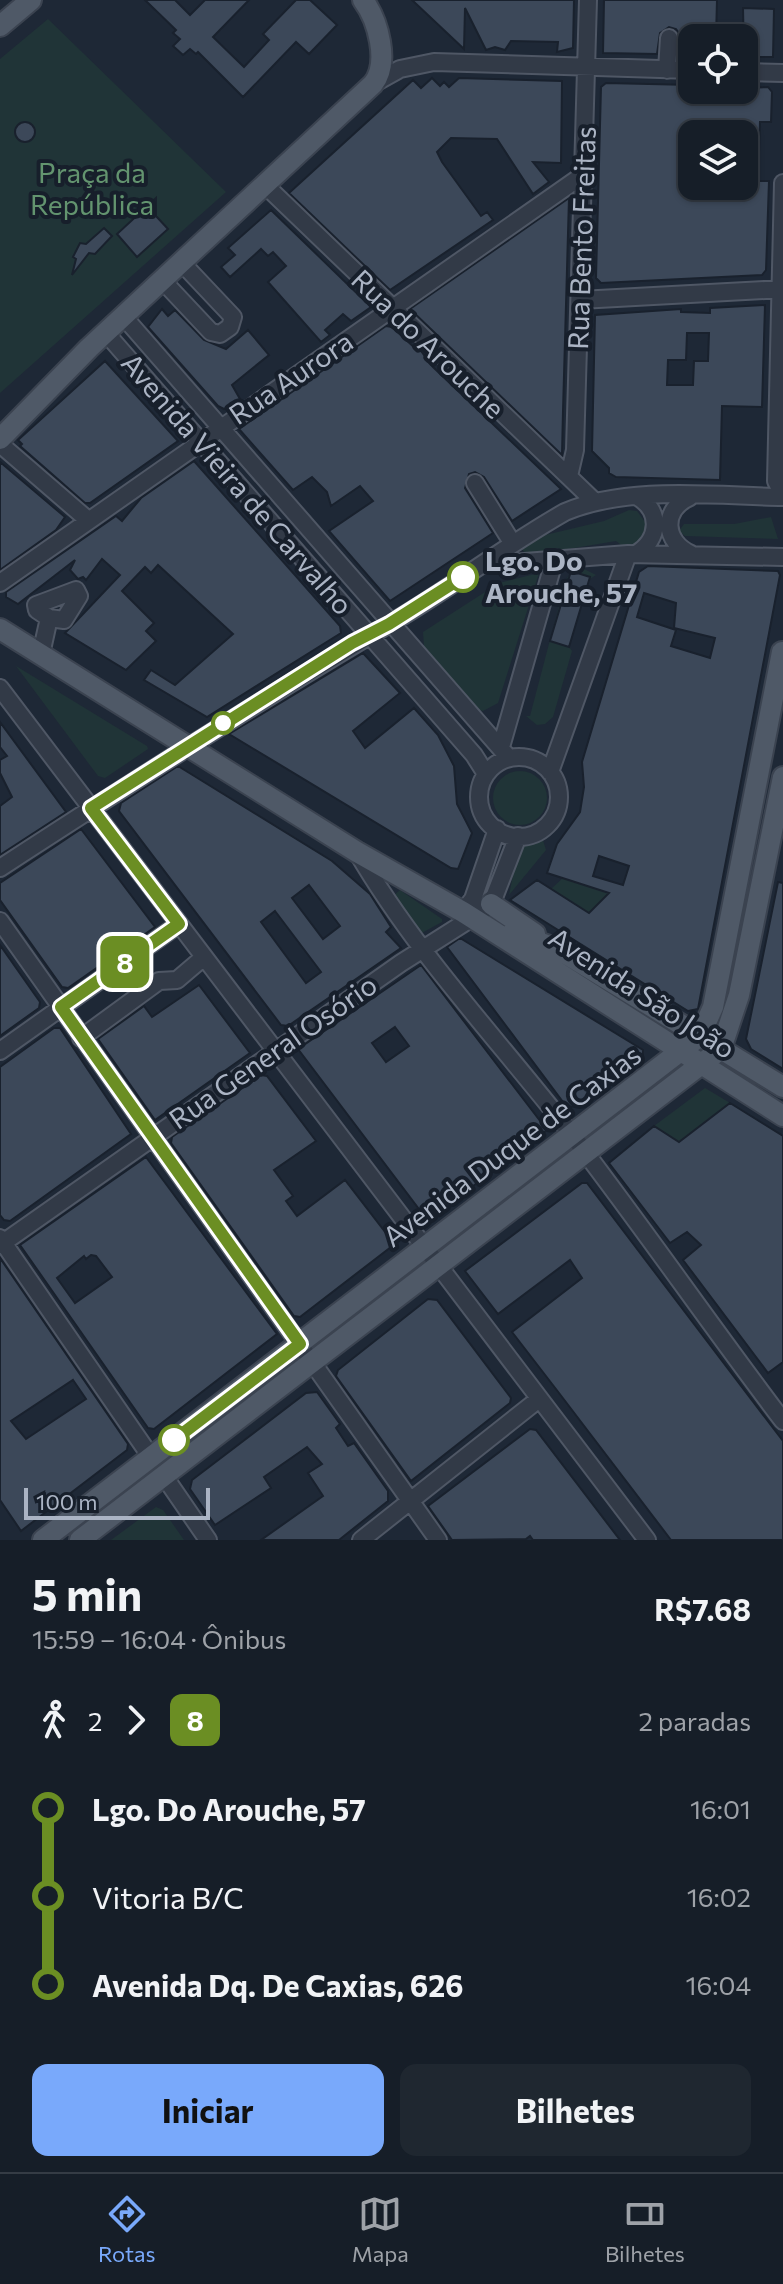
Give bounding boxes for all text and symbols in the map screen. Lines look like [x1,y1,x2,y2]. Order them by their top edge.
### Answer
map controls [678,24,758,200]
button: locate [678,24,758,104]
button: layers [678,120,758,200]
street label: Rua Bento Freitas [560,126,602,350]
park label: Praça da República [30,155,154,221]
street label: Rua do Arouche [345,262,512,425]
street label: Rua Aurora [222,323,359,431]
street label: Avenida Vieira de Carvalho [115,346,361,621]
place label: Lgo. Do Arouche, 57 [485,543,637,609]
marker: Lgo. Do Arouche, 57 [448,562,478,592]
unlabelled marker [212,712,234,734]
street label: Avenida São João [543,919,742,1065]
line badge: 8 [99,936,151,988]
text: 8 [116,945,134,979]
street label: Rua General Osório [162,967,383,1136]
street label: Avenida Duque de Caxias [376,1037,647,1253]
unlabelled marker [159,1425,189,1455]
scale bar [24,1484,210,1520]
text: 100 m [36,1488,98,1515]
text: 5 min [32,1566,142,1620]
text: R$7.68 [654,1590,751,1627]
text: 15:59 – 16:04 · Ônibus [32,1623,286,1654]
icon: walk [32,1698,76,1742]
icon: forward [114,1698,158,1742]
text: 8 [186,1703,204,1737]
text: 2 [88,1705,102,1736]
text: 2 paradas [638,1705,751,1736]
text: Lgo. Do Arouche, 57 [92,1790,366,1827]
text: 16:01 [690,1793,751,1824]
text: Vitoria B/C [92,1878,244,1915]
text: 16:02 [687,1881,751,1912]
text: Avenida Dq. De Caxias, 626 [92,1966,464,2003]
text: 16:04 [685,1969,751,2000]
button: Iniciar [32,2064,384,2156]
button: Bilhetes [400,2064,751,2156]
tab: Rotas [98,2192,156,2267]
tab: Mapa [352,2192,409,2267]
tab: Bilhetes [605,2192,685,2267]

